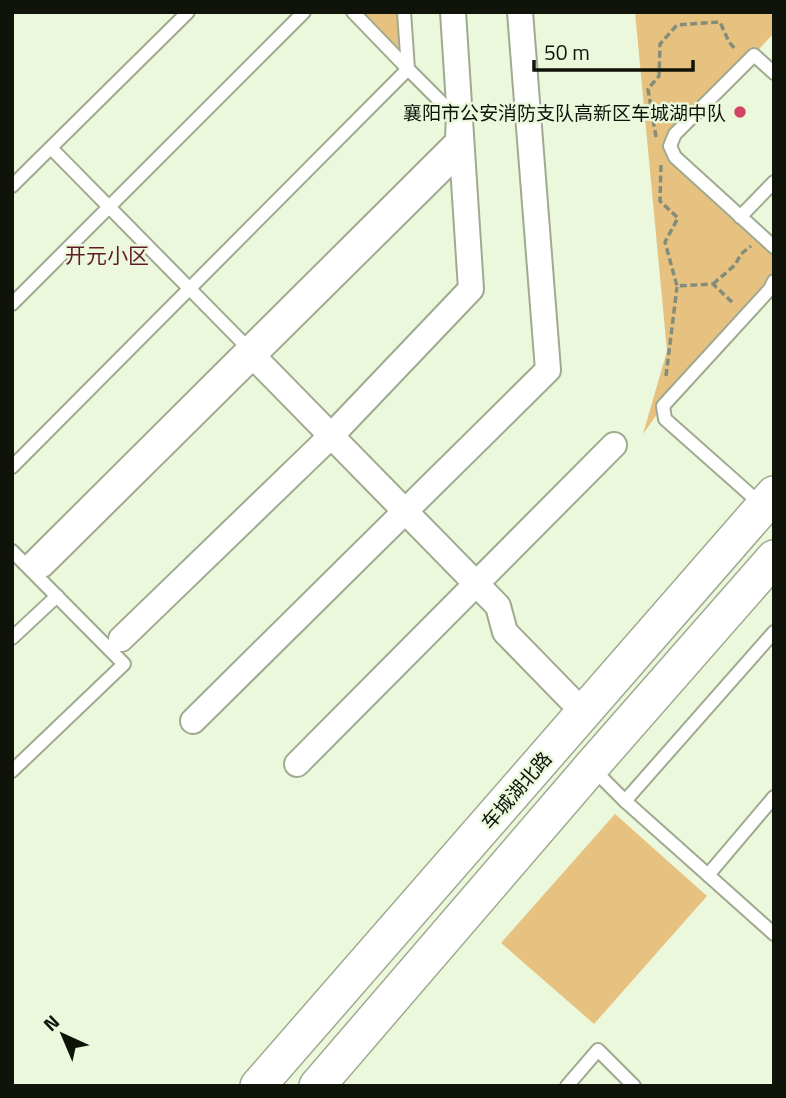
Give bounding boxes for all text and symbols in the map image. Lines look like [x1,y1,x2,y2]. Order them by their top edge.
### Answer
scale bar [534,28,693,72]
text: 50 m [544,36,590,68]
place label: 襄阳市公安消防支队高新区车城湖中队 [403,98,726,127]
marker: 襄阳市公安消防支队高新区车城湖中队 [732,104,748,120]
district label: 开元小区 [65,239,149,271]
street label: 车城湖北路 [474,745,558,835]
north arrow [28,1000,98,1070]
text: N [36,1007,66,1037]

